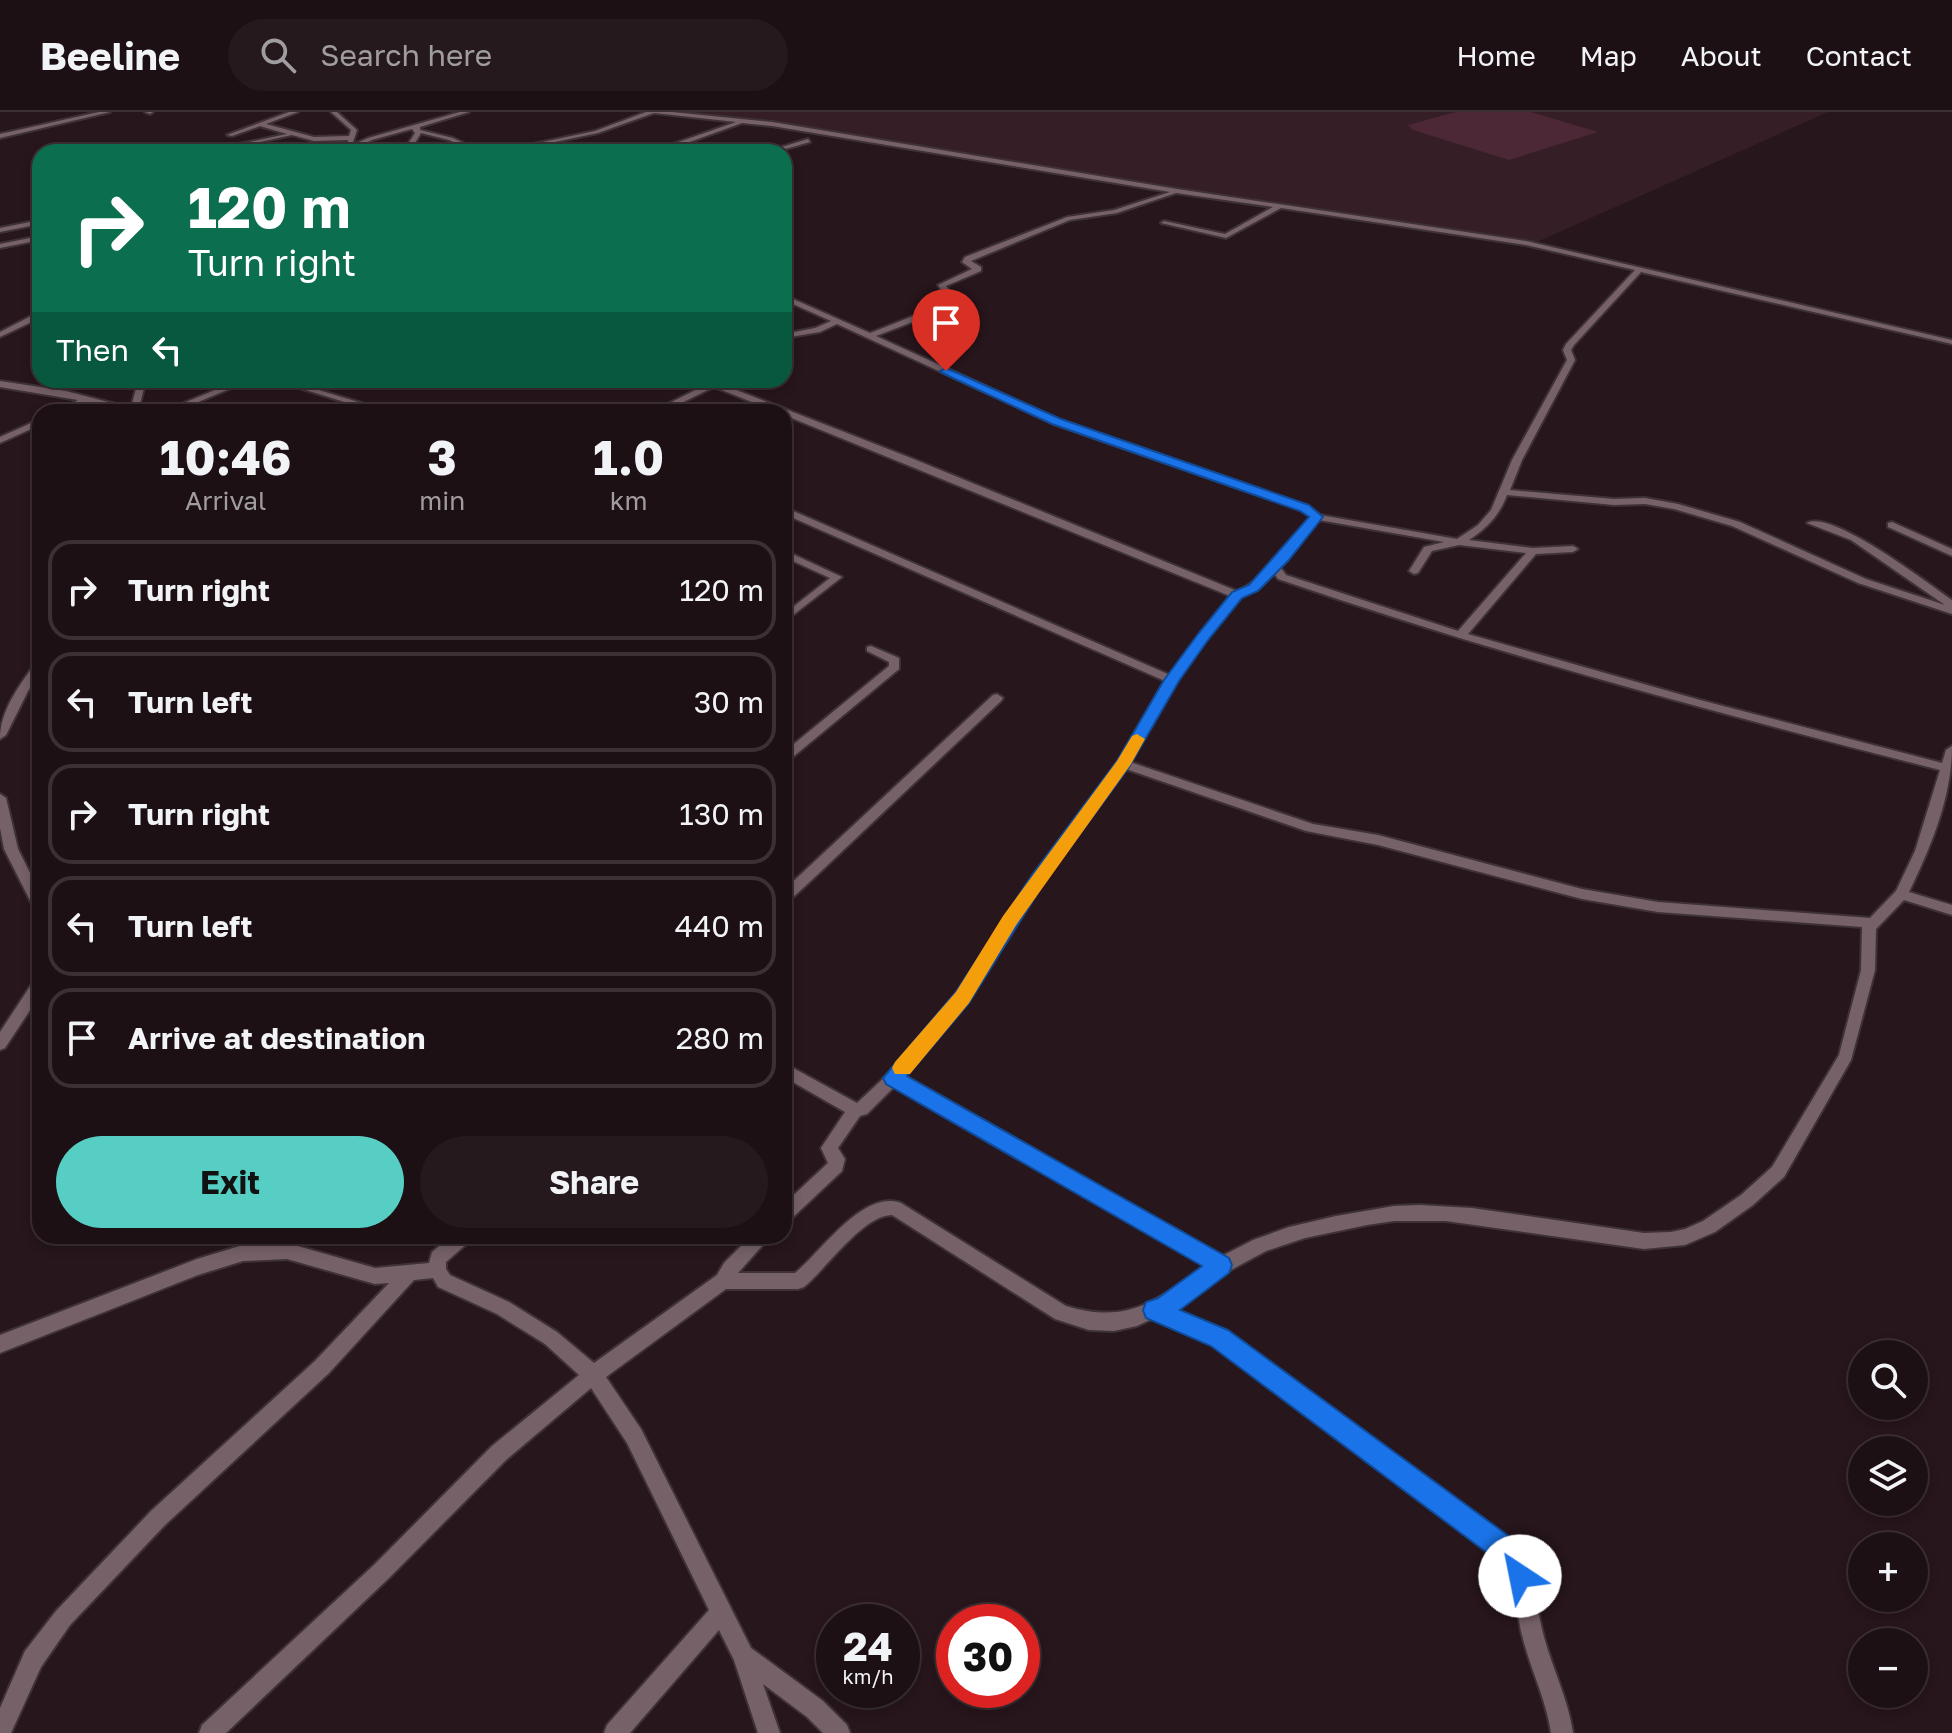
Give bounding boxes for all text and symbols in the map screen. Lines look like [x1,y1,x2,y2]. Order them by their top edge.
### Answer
search box [228,19,788,91]
text: Beeline [40,33,180,78]
icon: search [256,33,300,77]
text: Search here [320,37,492,73]
text: Home [1457,39,1536,72]
text: Map [1580,39,1637,72]
text: About [1681,39,1762,72]
text: Contact [1806,39,1912,72]
text: 120 m [188,173,350,240]
icon: right [56,176,160,280]
text: Turn right [188,241,356,284]
pin [912,289,980,371]
icon: arrive [924,301,968,345]
icon: left [145,328,189,372]
text: Then [56,332,129,368]
text: 10:46 [160,428,292,486]
text: 3 [428,428,457,486]
text: 1.0 [593,428,664,486]
text: Arrival [185,485,266,516]
text: min [419,485,465,516]
text: km [610,485,647,516]
icon: right [60,568,104,612]
text: Turn right [128,572,270,608]
text: 120 m [679,572,764,608]
icon: left [60,680,104,724]
text: Turn left [128,684,253,720]
text: 30 m [694,684,764,720]
icon: right [60,792,104,836]
text: Turn right [128,796,270,832]
text: 130 m [679,796,764,832]
icon: left [60,904,104,948]
text: Turn left [128,908,253,944]
text: 440 m [675,908,764,944]
icon: arrive [60,1016,104,1060]
text: Arrive at destination [128,1020,425,1056]
text: 280 m [676,1020,764,1056]
button: Exit [56,1136,404,1228]
button: Share [420,1136,768,1228]
map controls [1848,1340,1928,1708]
button: search [1848,1340,1928,1420]
button: layers [1848,1436,1928,1516]
button: + [1848,1532,1928,1612]
position arrow [1478,1534,1562,1618]
speed limit sign: 30 [936,1604,1040,1708]
text: 24 [843,1622,893,1670]
button: − [1848,1628,1928,1708]
text: km/h [843,1664,893,1688]

